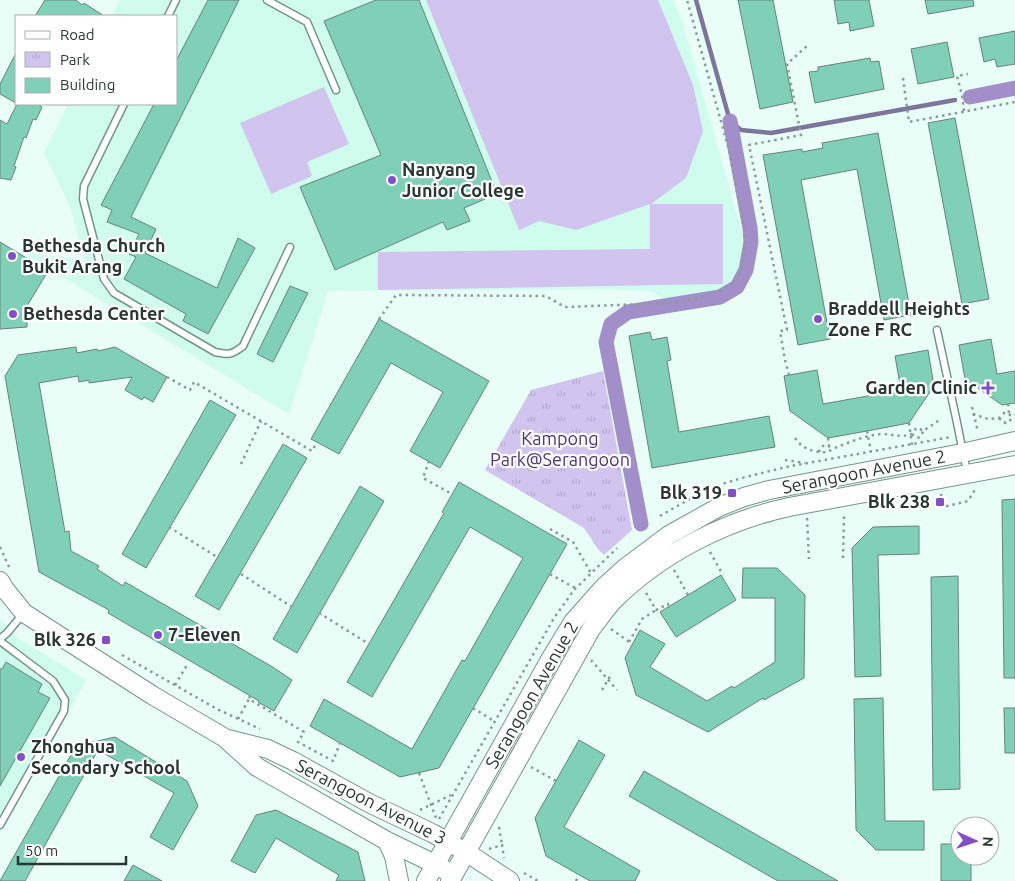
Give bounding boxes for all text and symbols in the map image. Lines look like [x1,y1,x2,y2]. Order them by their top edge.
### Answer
legend [15,15,178,105]
text: Road [60,26,95,43]
text: Park [60,51,90,68]
text: Building [60,76,115,93]
place label: Nanyang Junior College [402,159,524,200]
marker: Nanyang Junior College [386,174,398,186]
place label: Bethesda Church Bukit Arang [22,235,165,276]
marker: Bethesda Church Bukit Arang [6,250,18,262]
place label: Braddell Heights Zone F RC [828,298,970,339]
place label: Bethesda Center [23,303,165,323]
marker: Bethesda Center [7,308,19,320]
marker: Braddell Heights Zone F RC [812,313,824,325]
place label: Garden Clinic [865,377,977,397]
marker: Garden Clinic [981,381,995,395]
park label: Kampong Park@Serangoon [490,428,630,469]
street label: Serangoon Avenue 2 [780,445,947,497]
place label: Blk 319 [660,482,722,502]
marker: Blk 319 [726,487,738,499]
place label: Blk 238 [868,491,930,511]
marker: Blk 238 [934,496,946,508]
street label: Serangoon Avenue 2 [481,617,581,772]
place label: 7-Eleven [168,624,241,644]
place label: Blk 326 [34,629,96,649]
marker: 7-Eleven [152,629,164,641]
marker: Blk 326 [100,634,112,646]
place label: Zhonghua Secondary School [31,736,181,777]
marker: Zhonghua Secondary School [15,751,27,763]
street label: Serangoon Avenue 3 [293,754,450,848]
north arrow [950,816,1000,866]
scale bar [18,834,125,866]
text: N [980,836,996,847]
text: 50 m [25,842,58,859]

